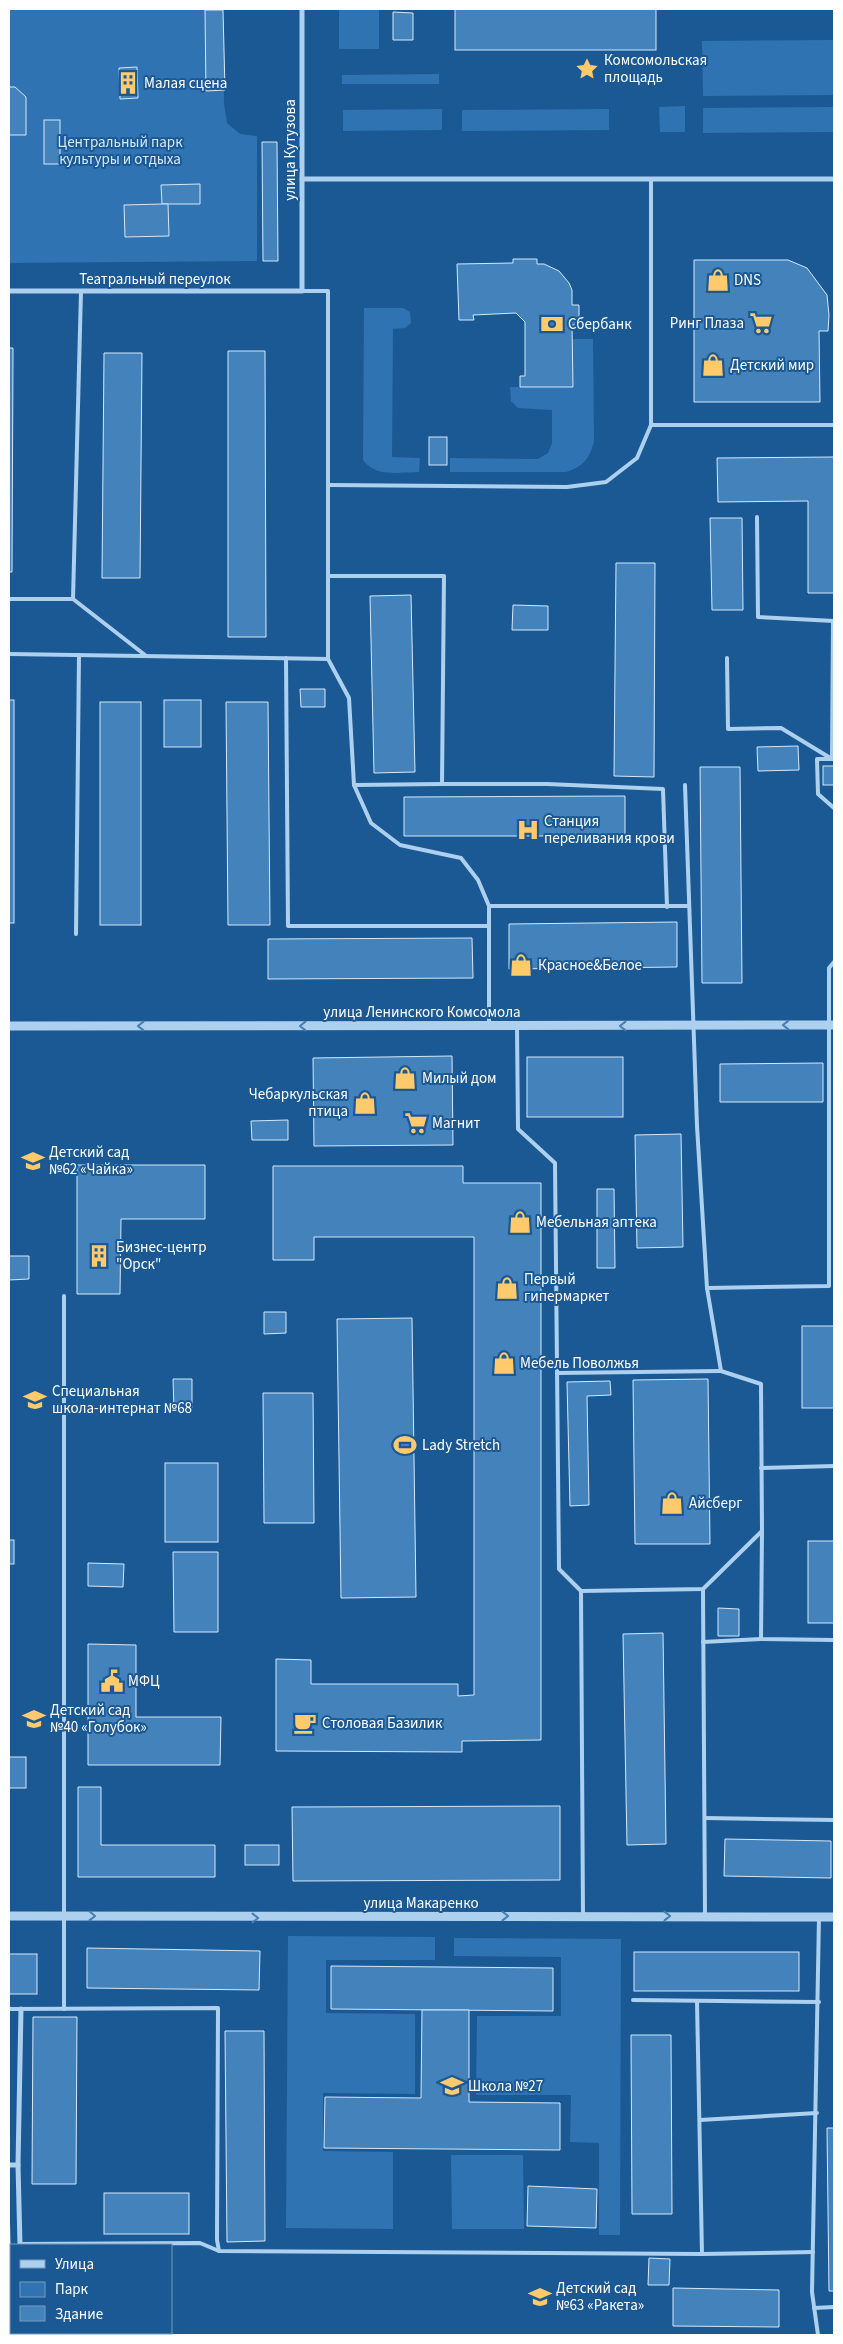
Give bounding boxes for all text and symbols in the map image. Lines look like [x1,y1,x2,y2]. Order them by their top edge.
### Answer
place label: Комсомольская площадь [604,50,707,88]
place icon: Комсомольская площадь [574,56,600,82]
building icon: Малая сцена [115,70,141,96]
place label: Малая сцена [144,73,227,94]
street label: улица Кутузова [280,99,301,201]
park label: Центральный парк культуры и отдыха [57,132,183,170]
shop icon: DNS [705,267,731,293]
street label: Театральный переулок [79,269,231,290]
place label: DNS [734,270,761,291]
supermarket icon: Ринг Плаза [748,310,774,336]
bank icon: Сбербанк [539,311,565,337]
place label: Ринг Плаза [670,313,744,334]
place label: Сбербанк [568,314,632,335]
shop icon: Детский мир [700,352,726,378]
place label: Детский мир [730,355,814,376]
place label: Станция переливания крови [544,811,675,849]
hospital icon: Станция переливания крови [515,817,541,843]
shop icon: Красное&Белое [508,952,534,978]
place label: Красное&Белое [538,955,642,976]
street label: улица Ленинского Комсомола [323,1002,521,1023]
one-way arrow [781,1020,789,1030]
one-way arrow [136,1021,144,1031]
one-way arrow [299,1021,306,1031]
one-way arrow [619,1021,626,1031]
shop icon: Милый дом [392,1065,418,1091]
place label: Милый дом [422,1068,497,1089]
place label: Чебаркульская птица [249,1084,348,1122]
shop icon: Чебаркульская птица [352,1090,378,1116]
supermarket icon: Магнит [403,1110,429,1136]
place label: Магнит [432,1113,481,1134]
place label: Детский сад №62 «Чайка» [49,1142,133,1180]
school or university icon: Детский сад №62 «Чайка» [20,1148,46,1174]
shop icon: Мебельная аптека [507,1209,533,1235]
place label: Мебельная аптека [536,1212,657,1233]
place label: Бизнес-центр "Орск" [116,1237,207,1275]
building icon: Бизнес-центр "Орск" [86,1243,112,1269]
place label: Первый гипермаркет [524,1269,610,1307]
shop icon: Первый гипермаркет [494,1275,520,1301]
shop icon: Мебель Поволжья [491,1350,517,1376]
place label: Мебель Поволжья [520,1353,639,1374]
place label: Специальная школа-интернат №68 [52,1381,192,1419]
school or university icon: Специальная школа-интернат №68 [22,1387,48,1413]
sports icon: Lady Stretch [392,1432,418,1458]
place label: Lady Stretch [422,1435,500,1456]
shop icon: Айсберг [659,1490,685,1516]
place label: Айсберг [689,1493,742,1514]
public building icon: МФЦ [99,1668,125,1694]
place label: МФЦ [128,1671,160,1692]
place label: Детский сад №40 «Голубок» [50,1700,147,1738]
school or university icon: Детский сад №40 «Голубок» [21,1706,47,1732]
cafe icon: Столовая Базилик [292,1710,318,1736]
place label: Столовая Базилик [322,1713,443,1734]
street label: улица Макаренко [363,1893,479,1914]
one-way arrow [89,1911,97,1922]
one-way arrow [502,1911,509,1921]
one-way arrow [664,1911,672,1921]
one-way arrow [252,1913,259,1923]
school or university icon: Школа №27 [439,2073,465,2099]
place label: Школа №27 [468,2076,543,2097]
legend [10,2244,172,2334]
text: Улица [55,2254,94,2275]
place label: Детский сад №63 «Ракета» [556,2278,644,2316]
text: Парк [55,2279,89,2300]
school or university icon: Детский сад №63 «Ракета» [527,2284,553,2310]
text: Здание [55,2304,103,2325]

